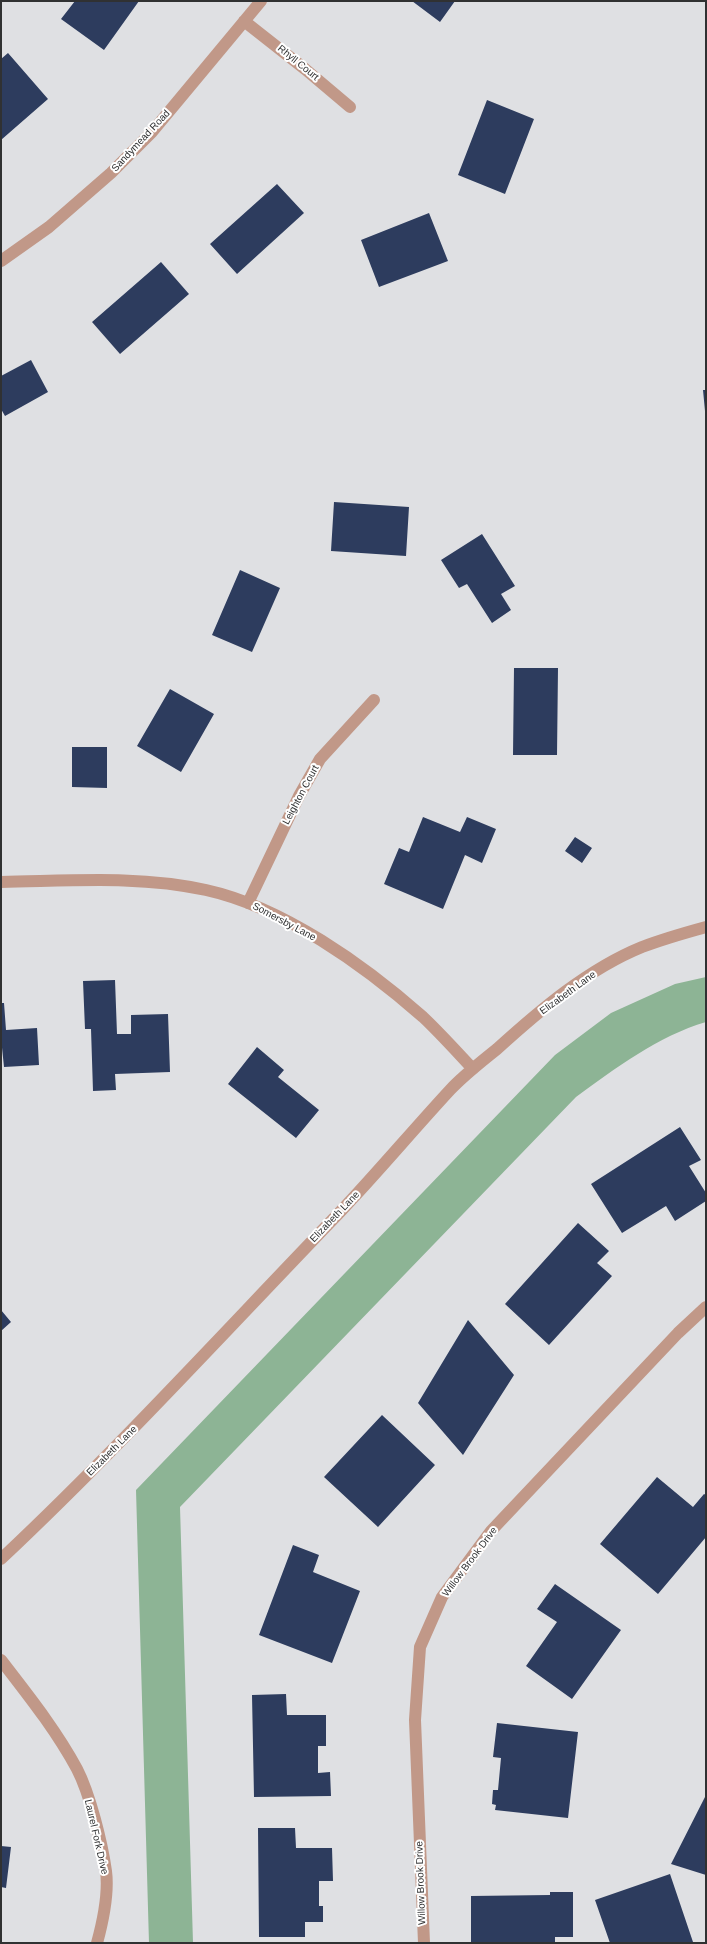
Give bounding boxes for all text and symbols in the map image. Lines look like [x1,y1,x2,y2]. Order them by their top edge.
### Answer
street label: Rhyll Court [275,43,321,83]
street label: Sandymead Road [109,108,173,174]
street label: Leighton Court [280,763,322,827]
street label: Somersby Lane [250,900,318,944]
street label: Elizabeth Lane [538,969,598,1017]
street label: Elizabeth Lane [308,1189,362,1245]
street label: Elizabeth Lane [84,1423,140,1479]
street label: Willow Brook Drive [440,1525,500,1599]
street label: Laurel Fork Drive [82,1798,110,1876]
street label: Willow Brook Drive [414,1841,428,1925]

